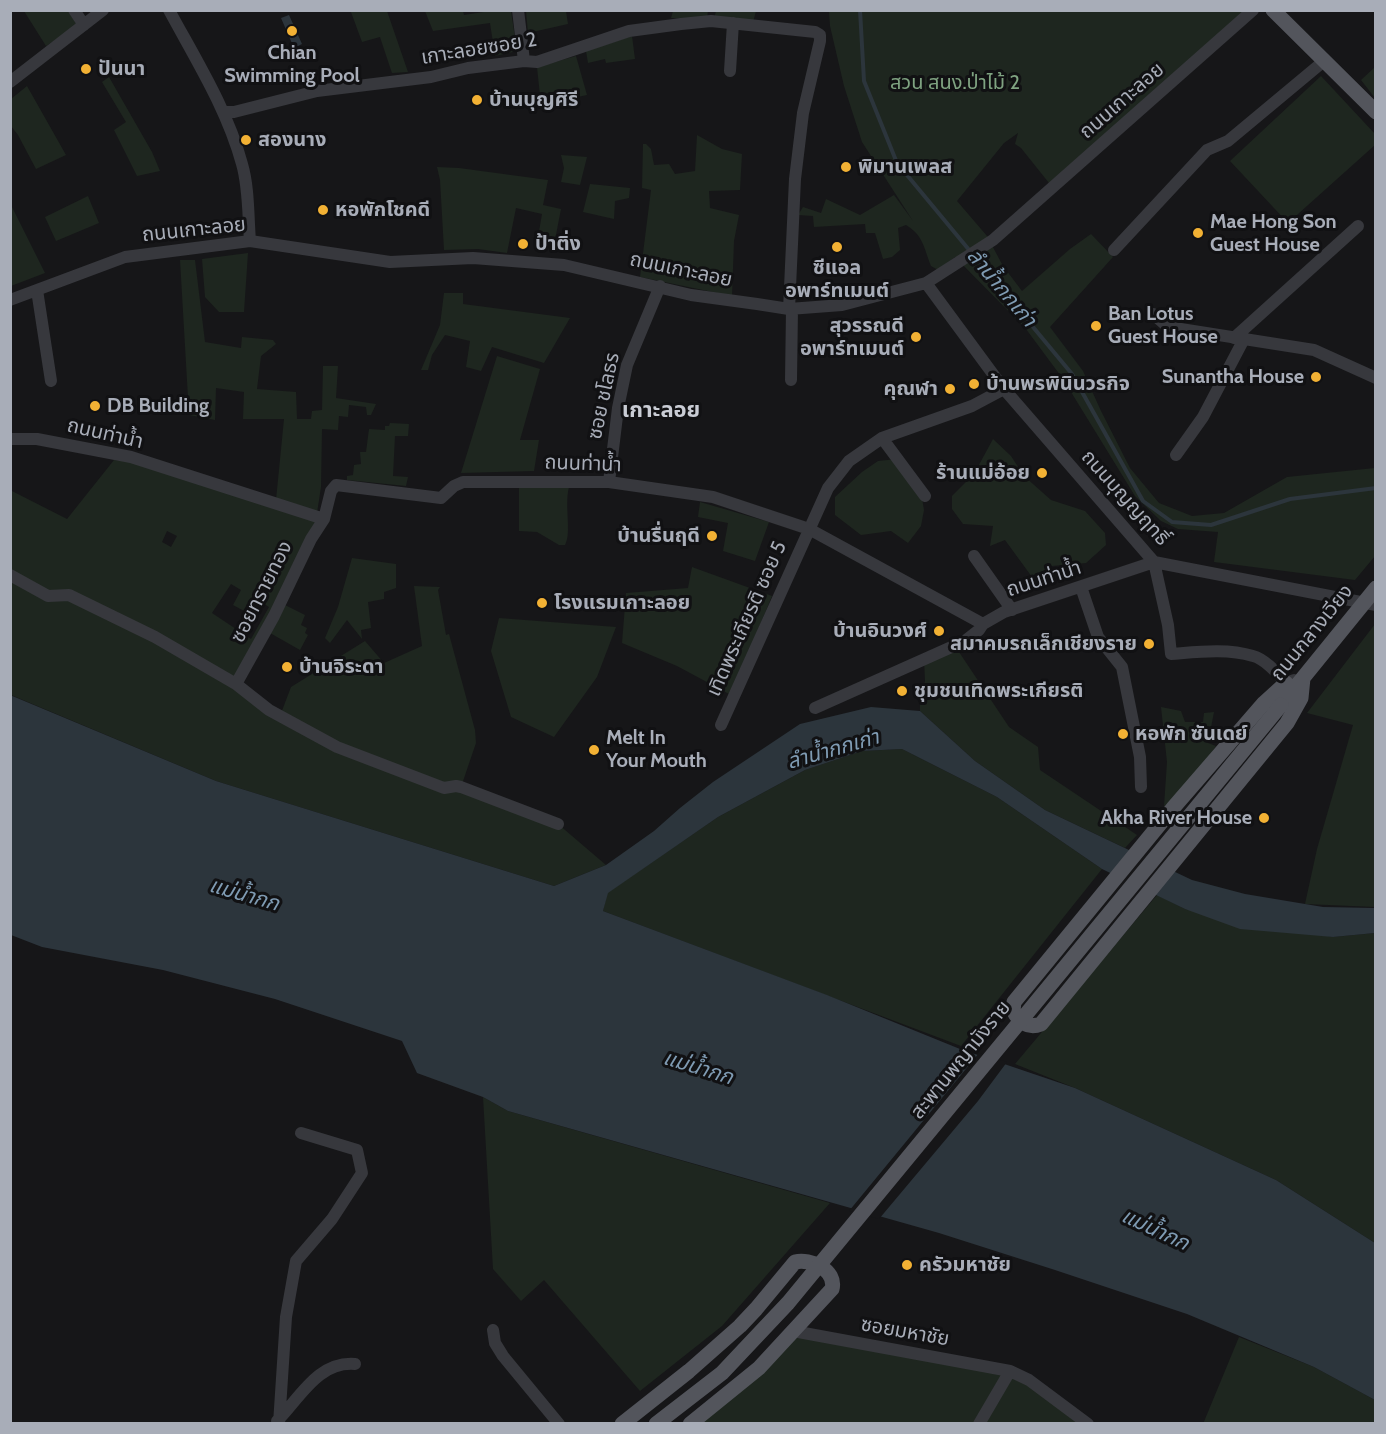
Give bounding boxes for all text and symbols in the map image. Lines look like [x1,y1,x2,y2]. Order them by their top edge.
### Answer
marker: Chian Swimming Pool [285,24,299,38]
street label: เกาะลอยซอย 2 [419,28,539,70]
place label: Chian Swimming Pool [224,41,360,88]
place label: ปันนา [98,57,145,81]
street label: ถนนเกาะลอย [1075,58,1169,144]
marker: ปันนา [79,62,93,76]
park label: สวน สนง.ป่าไม้ 2 [890,71,1020,95]
place label: บ้านบุญศิรี [489,88,578,112]
marker: บ้านบุญศิรี [470,93,484,107]
place label: สองนาง [258,128,326,152]
marker: สองนาง [239,133,253,147]
place label: พิมานเพลส [858,155,952,179]
marker: พิมานเพลส [839,160,853,174]
place label: หอพักโชคดี [335,198,430,222]
marker: หอพักโชคดี [316,203,330,217]
place label: Mae Hong Son Guest House [1210,210,1337,257]
street label: ถนนเกาะลอย [141,213,247,247]
marker: Mae Hong Son Guest House [1191,226,1205,240]
place label: ป้าติ่ง [535,232,581,256]
marker: ป้าติ่ง [516,237,530,251]
marker: ซีแอล อพาร์ทเมนต์ [830,240,844,254]
water label: ลำน้ำกกเก่า [961,244,1041,332]
street label: ถนนเกาะลอย [628,247,734,293]
place label: ซีแอล อพาร์ทเมนต์ [785,256,889,303]
place label: Ban Lotus Guest House [1108,302,1218,349]
place label: สุวรรณดี อพาร์ทเมนต์ [800,314,904,361]
marker: Ban Lotus Guest House [1089,319,1103,333]
marker: สุวรรณดี อพาร์ทเมนต์ [909,330,923,344]
street label: ซอย ชโลธร [583,350,625,442]
place label: Sunantha House [1162,365,1304,389]
marker: Sunantha House [1309,370,1323,384]
place label: บ้านพรพินินวรกิจ [986,372,1130,396]
place label: คุณฬา [883,377,938,401]
marker: บ้านพรพินินวรกิจ [967,377,981,391]
marker: คุณฬา [943,382,957,396]
place label: DB Building [107,394,209,418]
district label: เกาะลอย [622,398,700,424]
marker: DB Building [88,399,102,413]
street label: ถนนท่าน้ำ [65,414,145,454]
street label: ถนนบุญญฤทธิ์ [1076,445,1174,551]
street label: ถนนท่าน้ำ [544,451,622,477]
place label: ร้านแม่อ้อย [936,461,1030,485]
marker: ร้านแม่อ้อย [1035,466,1049,480]
place label: บ้านรื่นฤดี [617,524,700,548]
marker: บ้านรื่นฤดี [705,529,719,543]
street label: ซอยทรายทอง [226,537,298,647]
street label: เทิดพระเกียรติ ซอย 5 [702,538,792,700]
street label: ถนนท่าน้ำ [1004,556,1084,602]
street label: ถนนกลางเวียง [1266,580,1358,686]
place label: โรงแรมเกาะลอย [554,591,690,615]
marker: โรงแรมเกาะลอย [535,596,549,610]
place label: บ้านอินวงศ์ [833,619,927,643]
marker: บ้านอินวงศ์ [932,624,946,638]
place label: สมาคมรถเล็กเชียงราย [950,632,1137,656]
marker: สมาคมรถเล็กเชียงราย [1142,637,1156,651]
place label: บ้านจิระดา [299,655,383,679]
marker: บ้านจิระดา [280,660,294,674]
place label: ชุมชนเทิดพระเกียรติ [914,679,1083,703]
marker: ชุมชนเทิดพระเกียรติ [895,684,909,698]
place label: หอพัก ซันเดย์ [1135,722,1248,746]
water label: ลำน้ำกกเก่า [784,725,882,775]
place label: Melt In Your Mouth [606,726,707,773]
marker: หอพัก ซันเดย์ [1116,727,1130,741]
marker: Melt In Your Mouth [587,743,601,757]
place label: Akha River House [1100,806,1252,830]
marker: Akha River House [1257,811,1271,825]
water label: แม่น้ำกก [206,873,282,917]
street label: สะพานพญามังราย [906,996,1016,1124]
water label: แม่น้ำกก [660,1046,736,1090]
water label: แม่น้ำกก [1117,1203,1193,1257]
place label: ครัวมหาชัย [919,1253,1011,1277]
marker: ครัวมหาชัย [900,1258,914,1272]
street label: ซอยมหาชัย [859,1312,951,1352]

